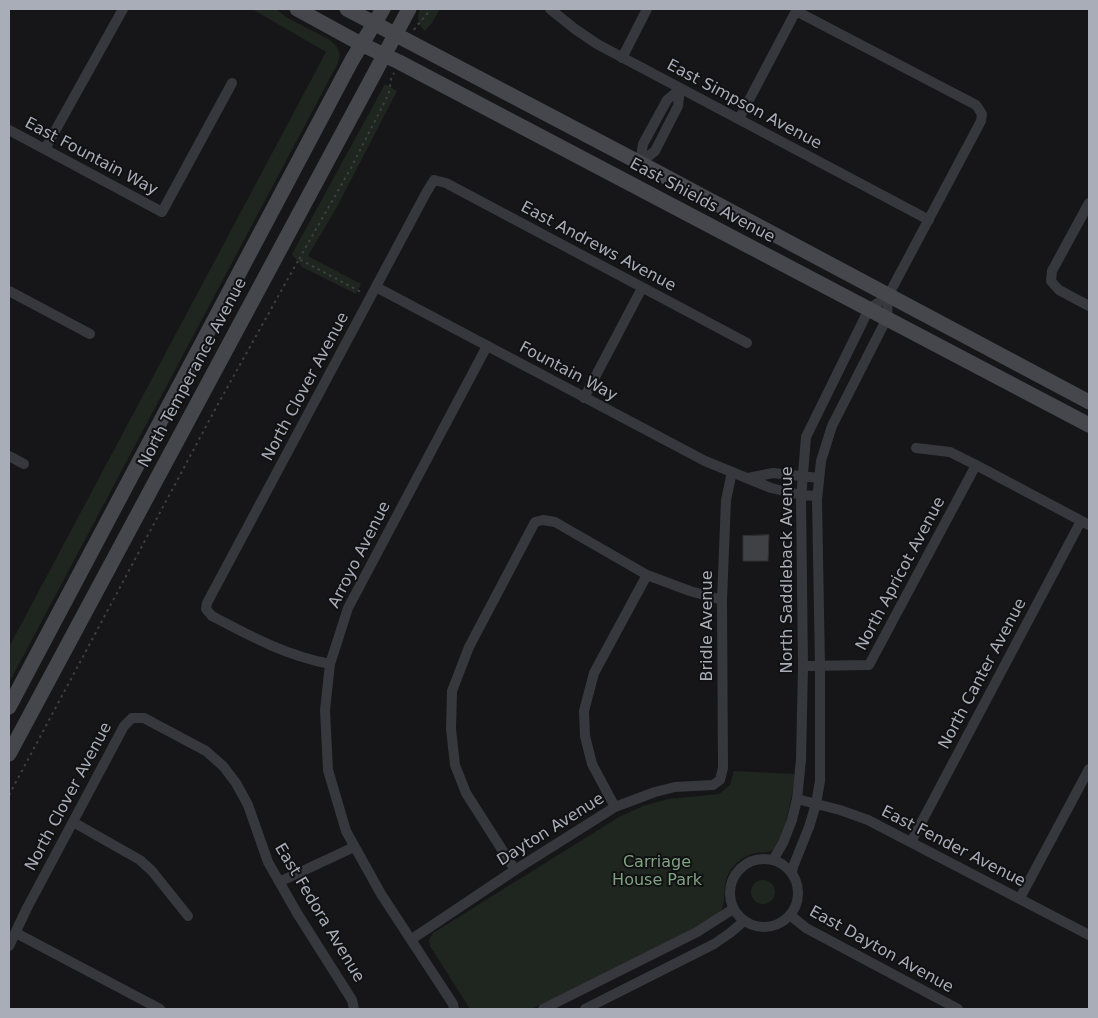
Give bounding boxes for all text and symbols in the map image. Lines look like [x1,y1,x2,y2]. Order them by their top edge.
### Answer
street label: East Simpson Avenue [663,56,825,154]
street label: East Fountain Way [21,114,161,200]
street label: East Shields Avenue [626,155,778,247]
street label: East Andrews Avenue [517,198,679,296]
street label: North Temperance Avenue [135,275,251,471]
street label: North Clover Avenue [259,309,353,465]
street label: Fountain Way [516,338,620,406]
street label: North Saddleback Avenue [778,467,798,673]
street label: North Apricot Avenue [852,494,950,654]
street label: Arroyo Avenue [325,498,395,612]
street label: Bridle Avenue [698,571,718,681]
street label: North Canter Avenue [935,595,1031,753]
street label: North Clover Avenue [22,719,116,875]
street label: Dayton Avenue [494,789,608,871]
street label: East Fender Avenue [878,802,1028,892]
street label: East Fedora Avenue [270,840,368,986]
park label: Carriage House Park [612,853,702,891]
street label: East Dayton Avenue [806,902,956,998]

